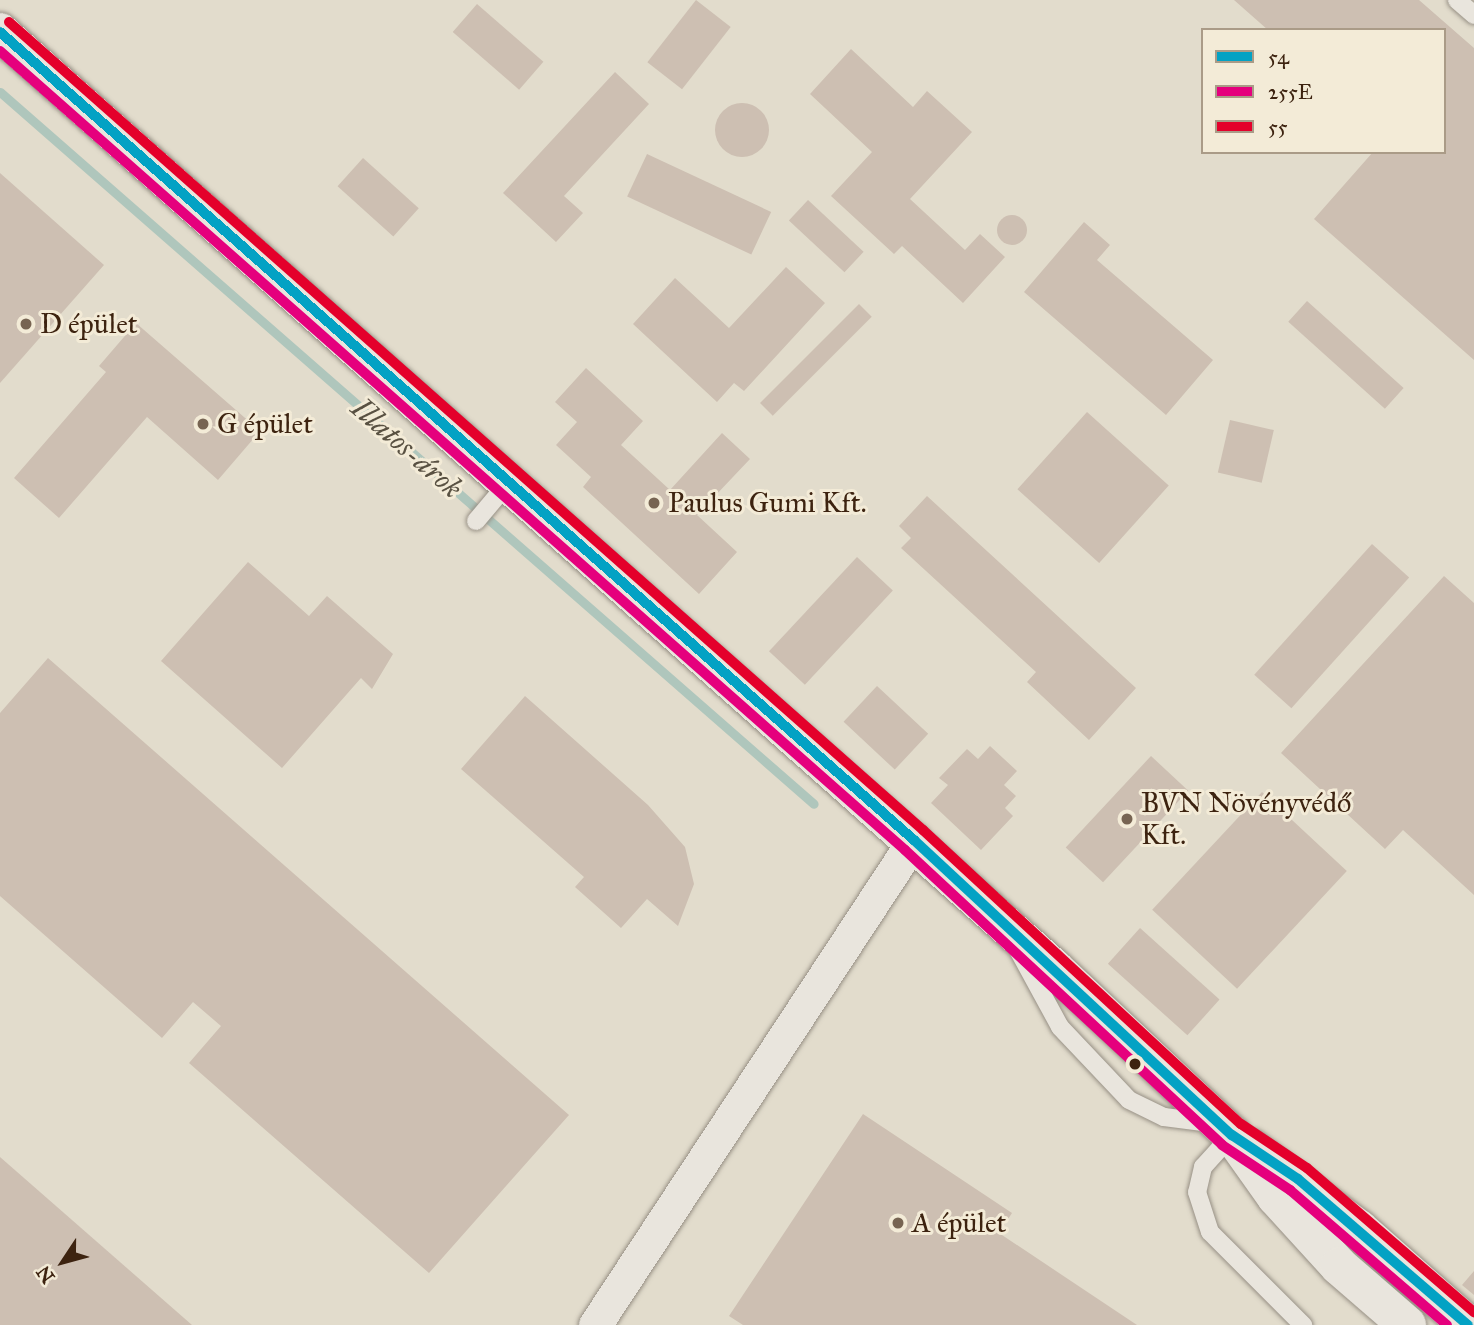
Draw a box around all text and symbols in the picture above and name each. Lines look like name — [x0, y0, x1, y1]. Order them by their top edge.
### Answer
legend — [1201, 28, 1446, 154]
text: 54 — [1268, 44, 1289, 70]
text: 255E — [1268, 79, 1313, 105]
text: 55 — [1268, 114, 1288, 140]
place label: D épület — [40, 307, 138, 341]
marker: D épület — [18, 316, 34, 332]
water label: Illatos-árok — [344, 390, 470, 506]
place label: G épület — [217, 407, 313, 441]
marker: G épület — [195, 416, 211, 432]
place label: Paulus Gumi Kft. — [668, 486, 867, 520]
marker: Paulus Gumi Kft. — [646, 495, 662, 511]
place label: BVN Növényvédő Kft. — [1141, 786, 1351, 852]
marker: BVN Növényvédő Kft. — [1119, 811, 1135, 827]
unlabelled marker — [1128, 1057, 1142, 1071]
place label: A épület — [912, 1206, 1007, 1240]
marker: A épület — [890, 1215, 906, 1231]
north arrow — [28, 1227, 98, 1297]
text: N — [32, 1261, 60, 1288]

